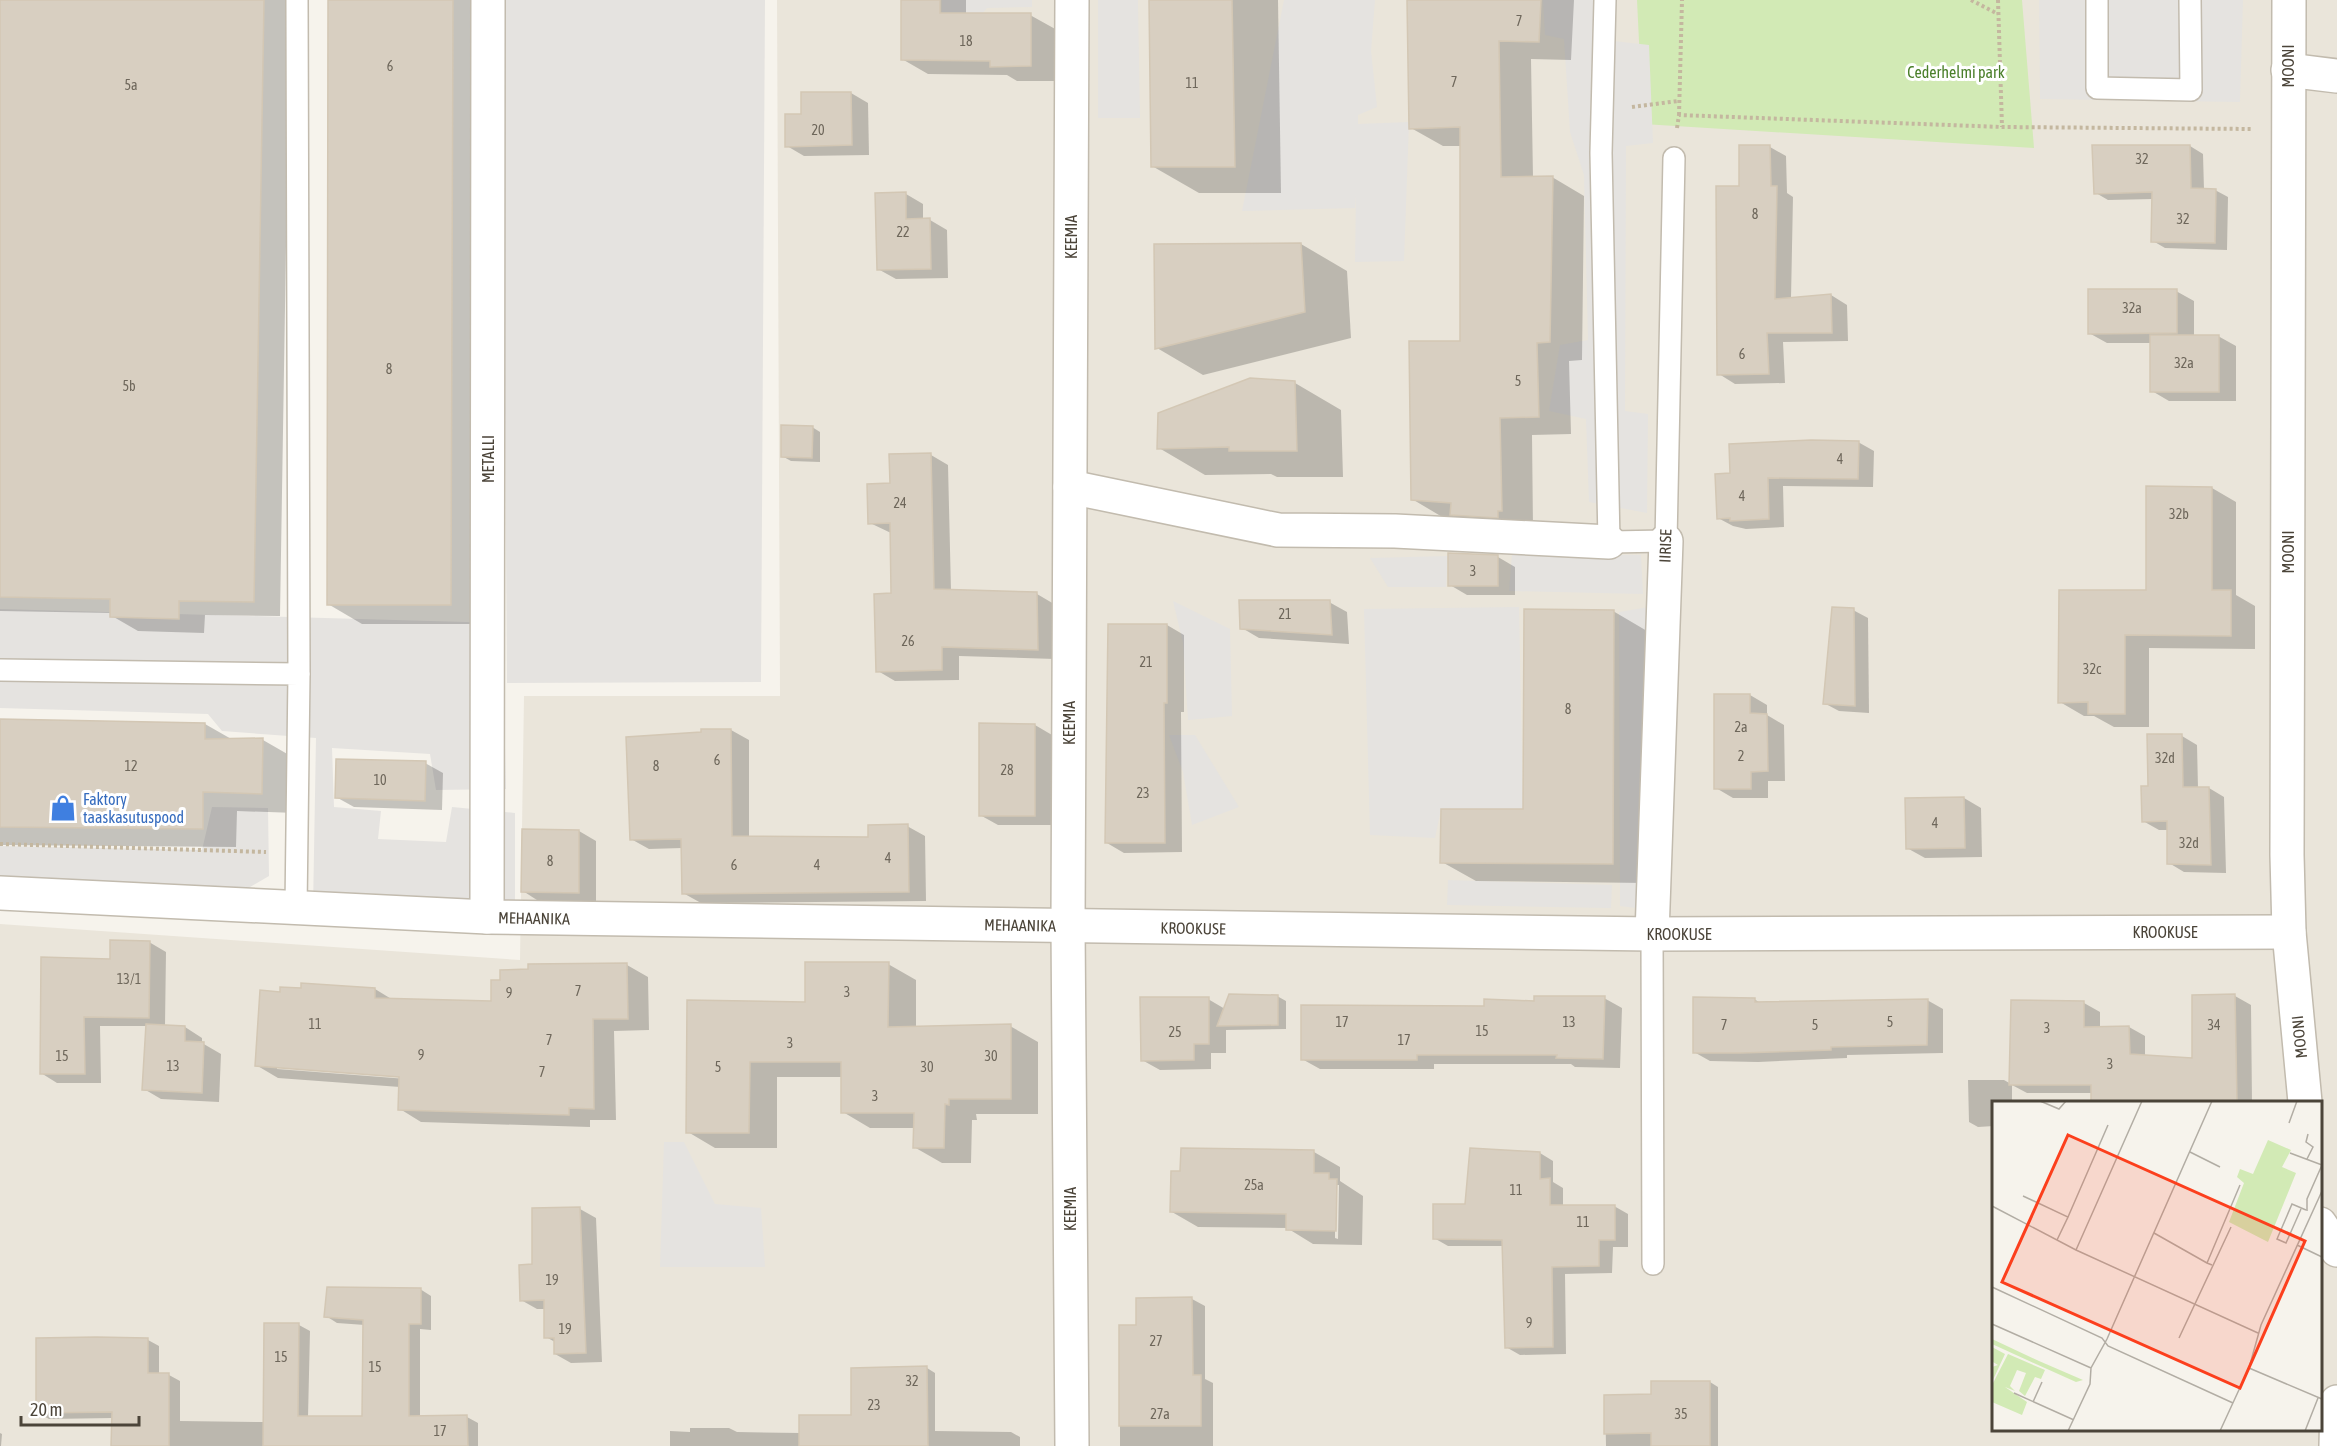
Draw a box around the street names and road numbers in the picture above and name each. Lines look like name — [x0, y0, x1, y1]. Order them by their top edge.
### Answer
street label: MOONI — [2279, 45, 2297, 87]
street label: KEEMIA — [1062, 215, 1080, 259]
street label: METALLI — [479, 435, 497, 483]
street label: IIRISE — [1655, 529, 1675, 563]
street label: MOONI — [2279, 531, 2297, 573]
street label: KEEMIA — [1060, 701, 1078, 745]
street label: MEHAANIKA — [498, 908, 570, 928]
street label: MEHAANIKA — [984, 915, 1056, 935]
street label: KROOKUSE — [1160, 918, 1226, 938]
street label: KROOKUSE — [2132, 923, 2198, 941]
street label: KROOKUSE — [1646, 925, 1712, 943]
street label: MOONI — [2288, 1015, 2310, 1059]
street label: KEEMIA — [1061, 1187, 1079, 1231]

